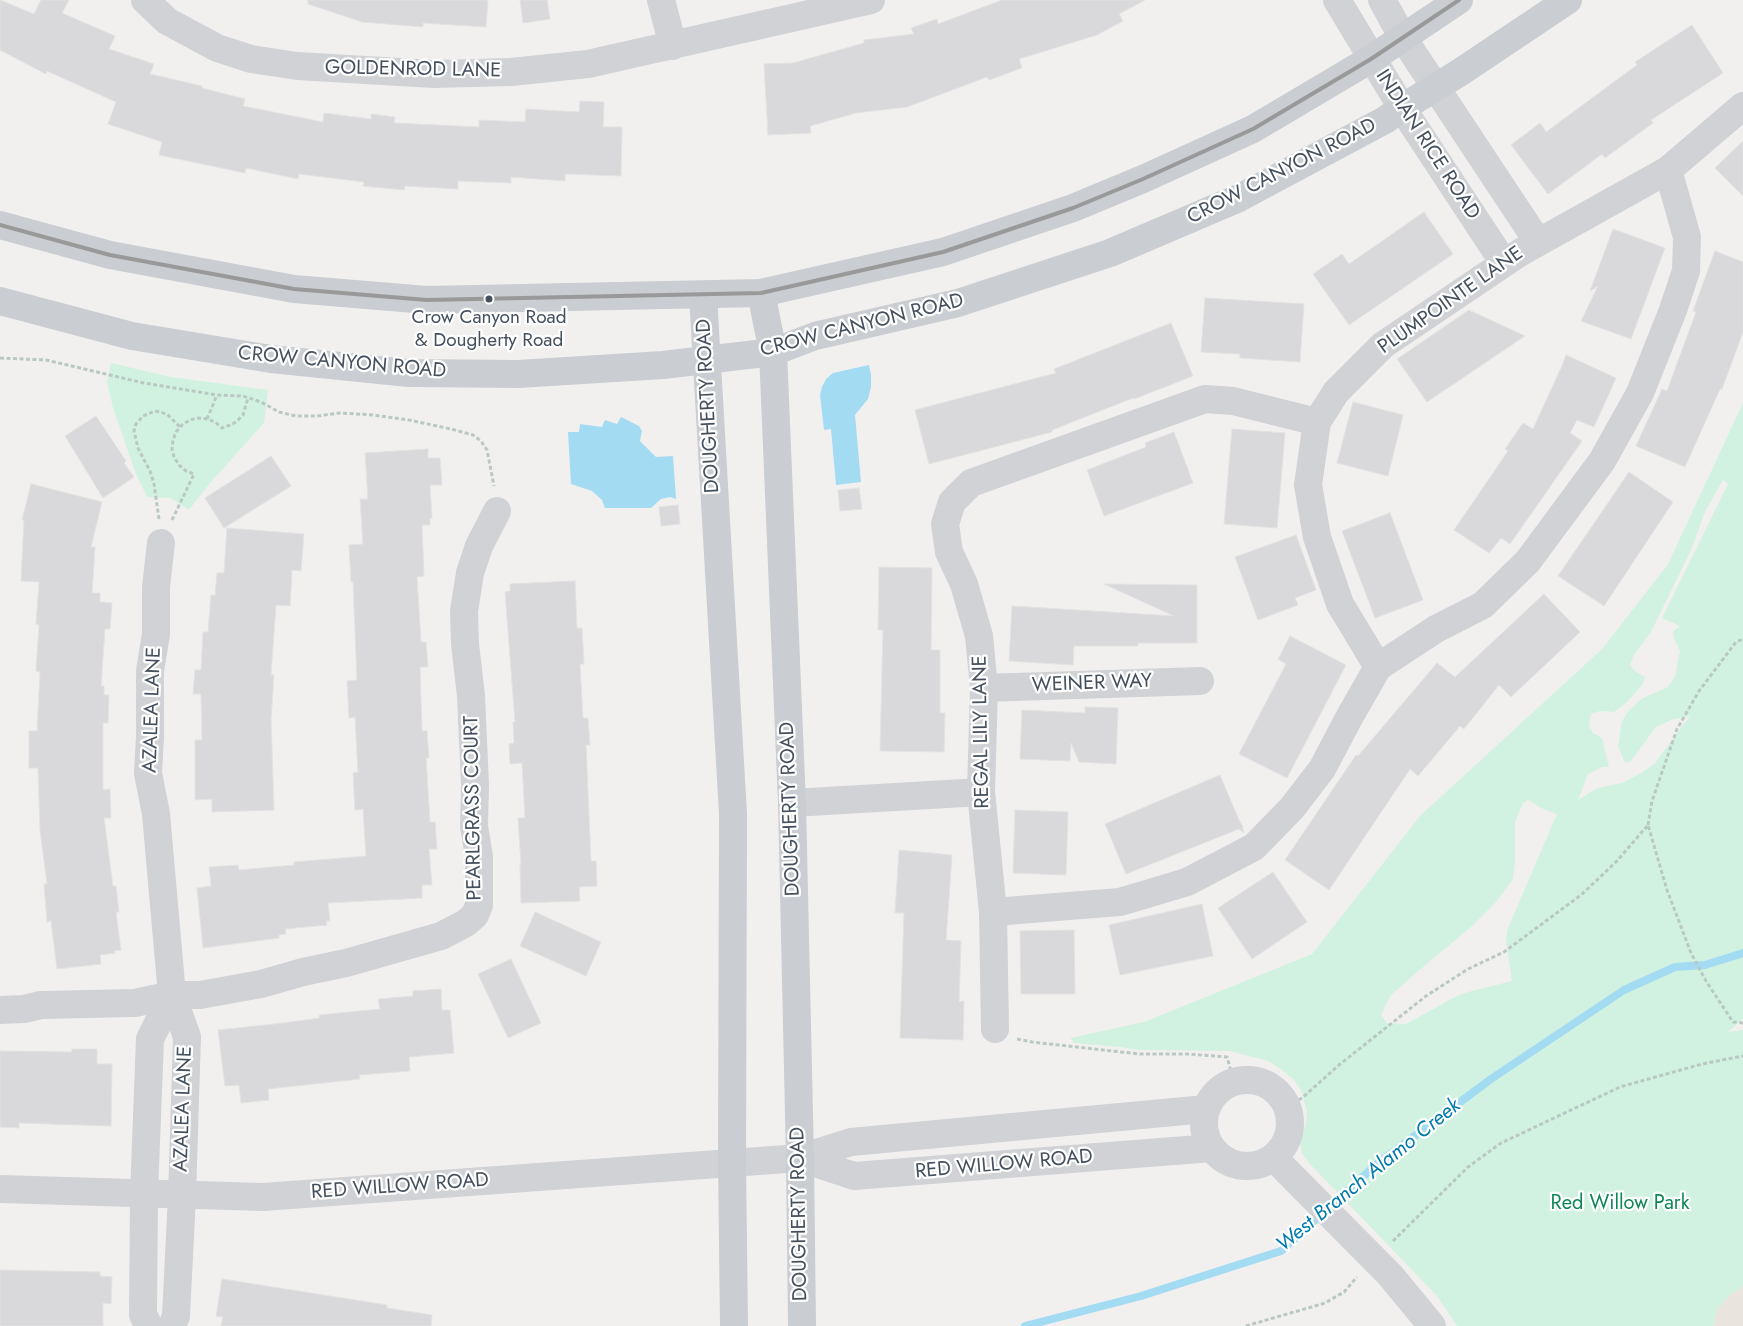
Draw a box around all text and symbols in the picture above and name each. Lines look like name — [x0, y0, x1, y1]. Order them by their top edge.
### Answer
street label: GOLDENROD LANE — [325, 56, 501, 84]
street label: INDIAN RICE ROAD — [1370, 66, 1484, 224]
street label: CROW CANYON ROAD — [1184, 114, 1380, 230]
street label: PLUMPOINTE LANE — [1374, 242, 1528, 360]
street label: CROW CANYON ROAD — [758, 289, 966, 363]
marker: Crow Canyon Road & Dougherty Road — [484, 294, 494, 304]
place label: Crow Canyon Road & Dougherty Road — [411, 307, 567, 351]
street label: DOUGHERTY ROAD — [692, 318, 726, 494]
street label: CROW CANYON ROAD — [237, 342, 447, 384]
street label: AZALEA LANE — [139, 647, 167, 773]
street label: REGAL LILY LANE — [969, 655, 995, 809]
street label: WEINER WAY — [1032, 670, 1152, 698]
street label: PEARLGRASS COURT — [460, 715, 488, 901]
street label: DOUGHERTY ROAD — [776, 722, 806, 896]
street label: AZALEA LANE — [170, 1046, 198, 1172]
water label: West Branch Alamo Creek — [1272, 1094, 1466, 1258]
street label: DOUGHERTY ROAD — [786, 1127, 814, 1301]
street label: RED WILLOW ROAD — [914, 1145, 1094, 1185]
street label: RED WILLOW ROAD — [310, 1169, 490, 1205]
park label: Red Willow Park — [1551, 1192, 1689, 1216]

